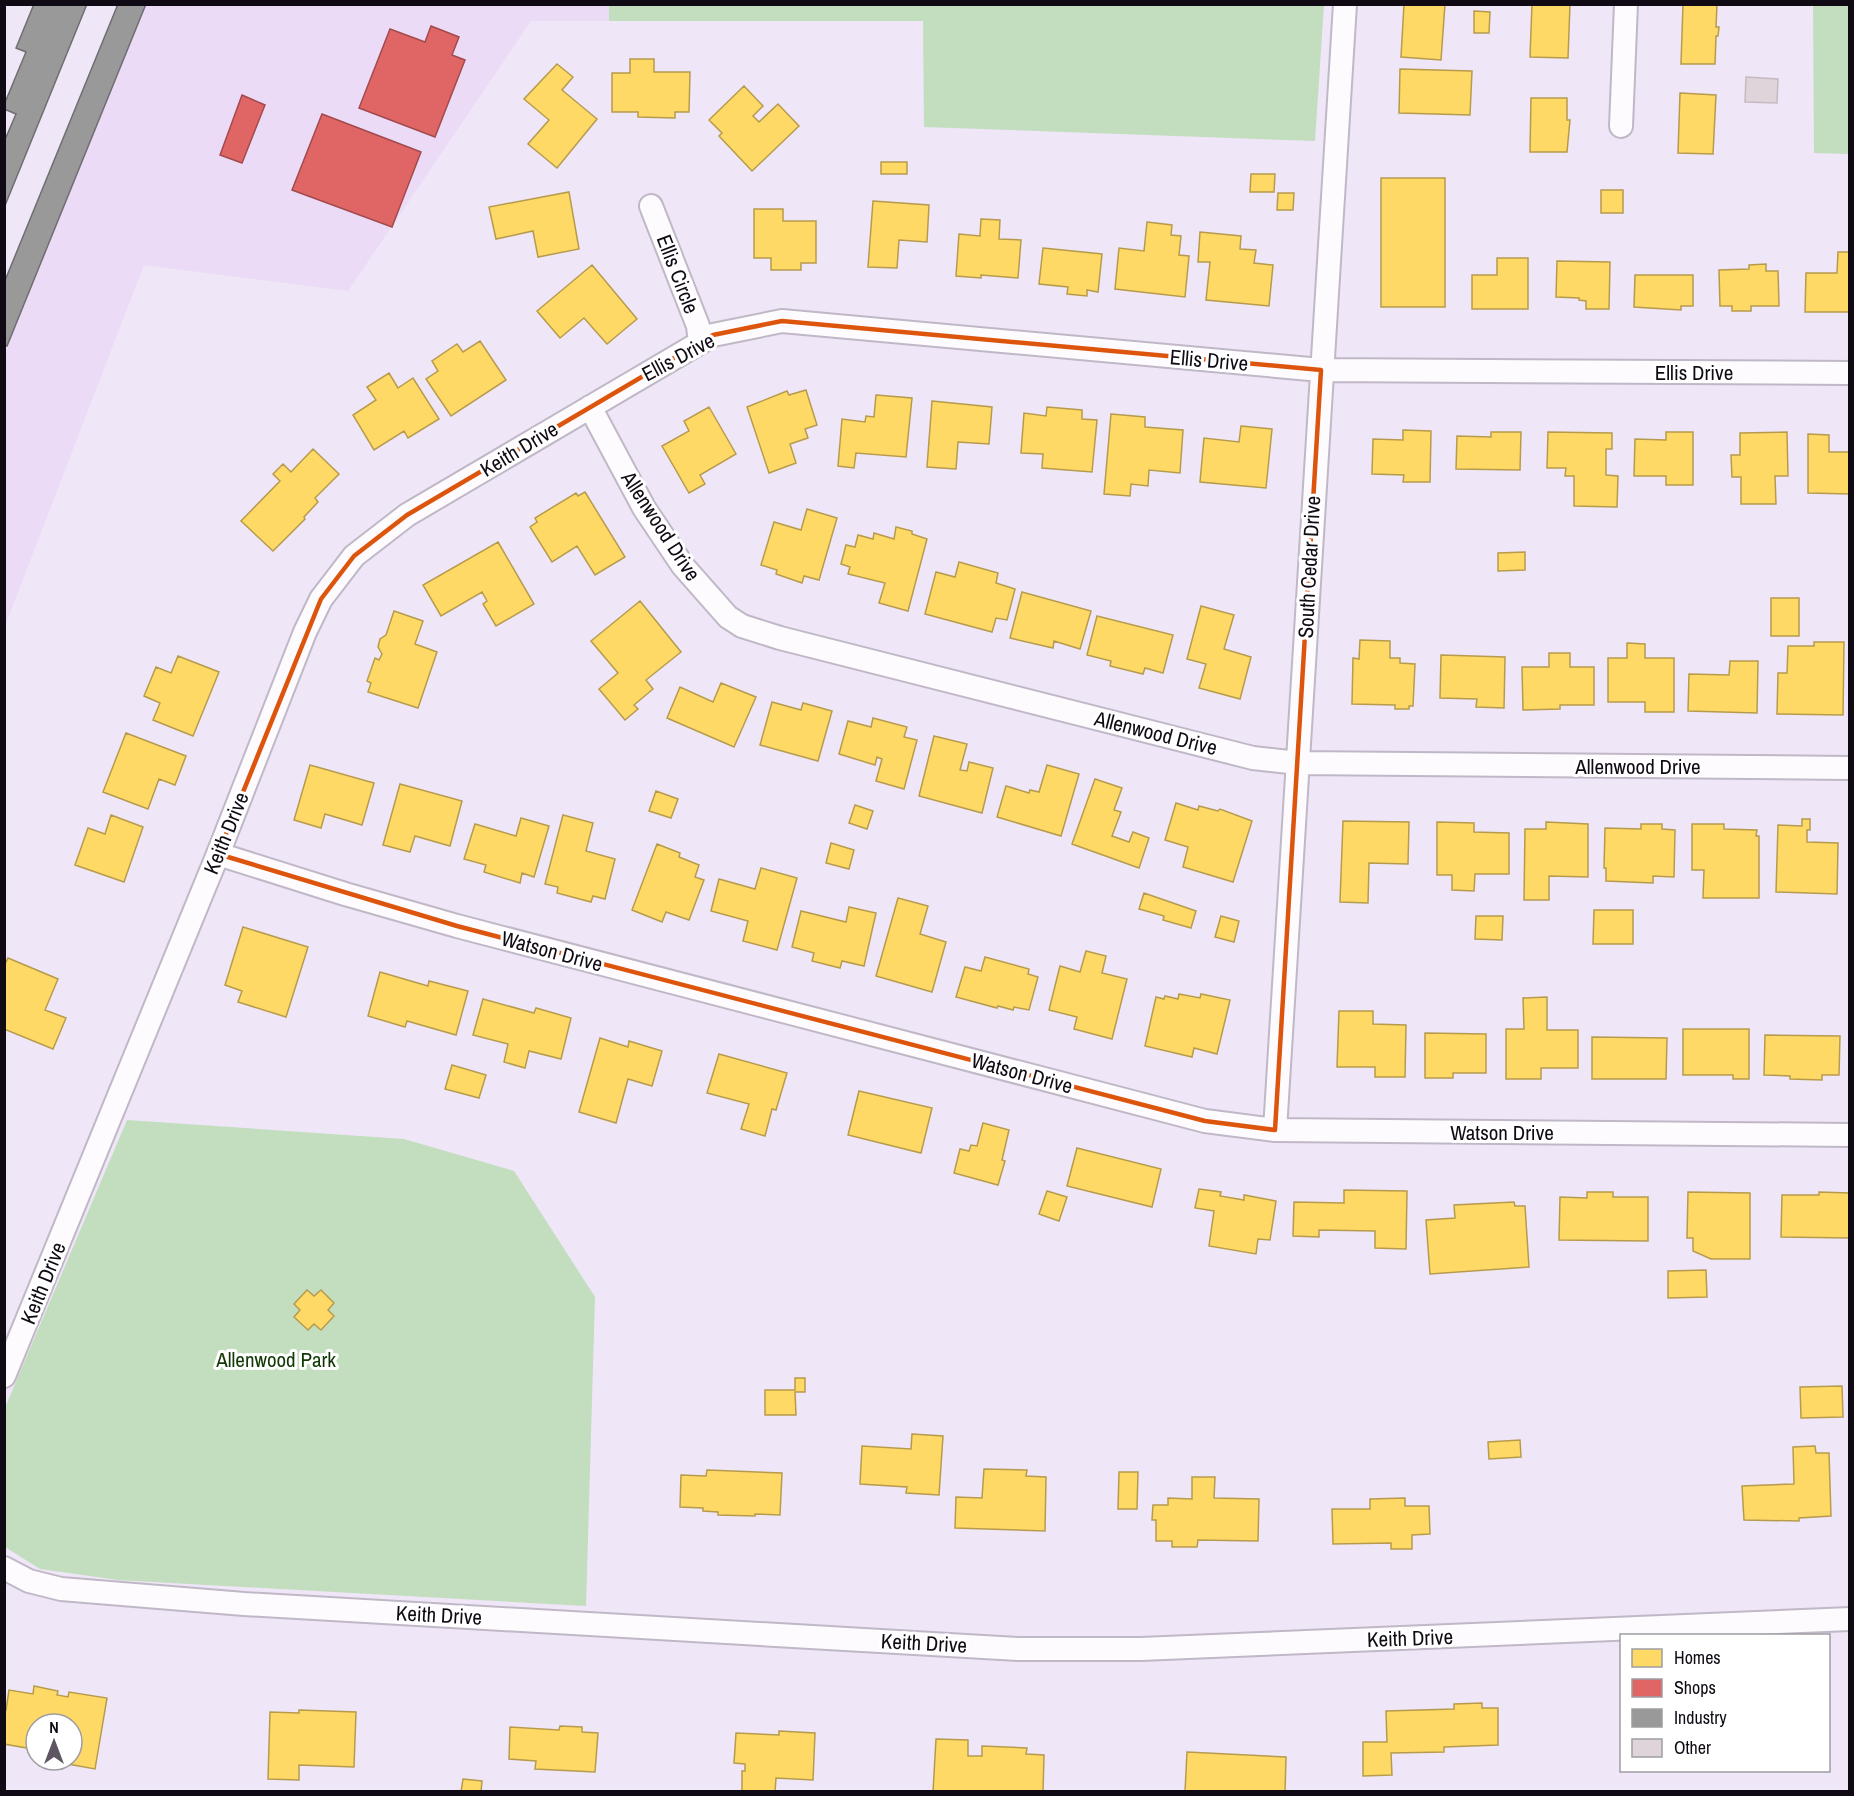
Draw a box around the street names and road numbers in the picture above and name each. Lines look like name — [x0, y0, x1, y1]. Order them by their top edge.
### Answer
street label: Ellis Circle — [650, 230, 706, 318]
street label: Ellis Drive — [637, 326, 719, 388]
street label: Ellis Drive — [1169, 342, 1249, 378]
street label: Ellis Drive — [1655, 358, 1733, 387]
street label: Keith Drive — [475, 414, 563, 484]
street label: Allenwood Drive — [614, 465, 707, 586]
street label: South Cedar Drive — [1291, 495, 1327, 639]
street label: Allenwood Drive — [1091, 704, 1220, 762]
street label: Allenwood Drive — [1574, 752, 1701, 781]
street label: Keith Drive — [196, 788, 256, 878]
street label: Watson Drive — [498, 924, 606, 978]
street label: Watson Drive — [968, 1046, 1076, 1100]
street label: Watson Drive — [1450, 1118, 1554, 1147]
street label: Keith Drive — [13, 1238, 73, 1328]
street label: Keith Drive — [395, 1598, 483, 1632]
street label: Keith Drive — [1366, 1622, 1454, 1654]
street label: Keith Drive — [880, 1626, 968, 1660]

